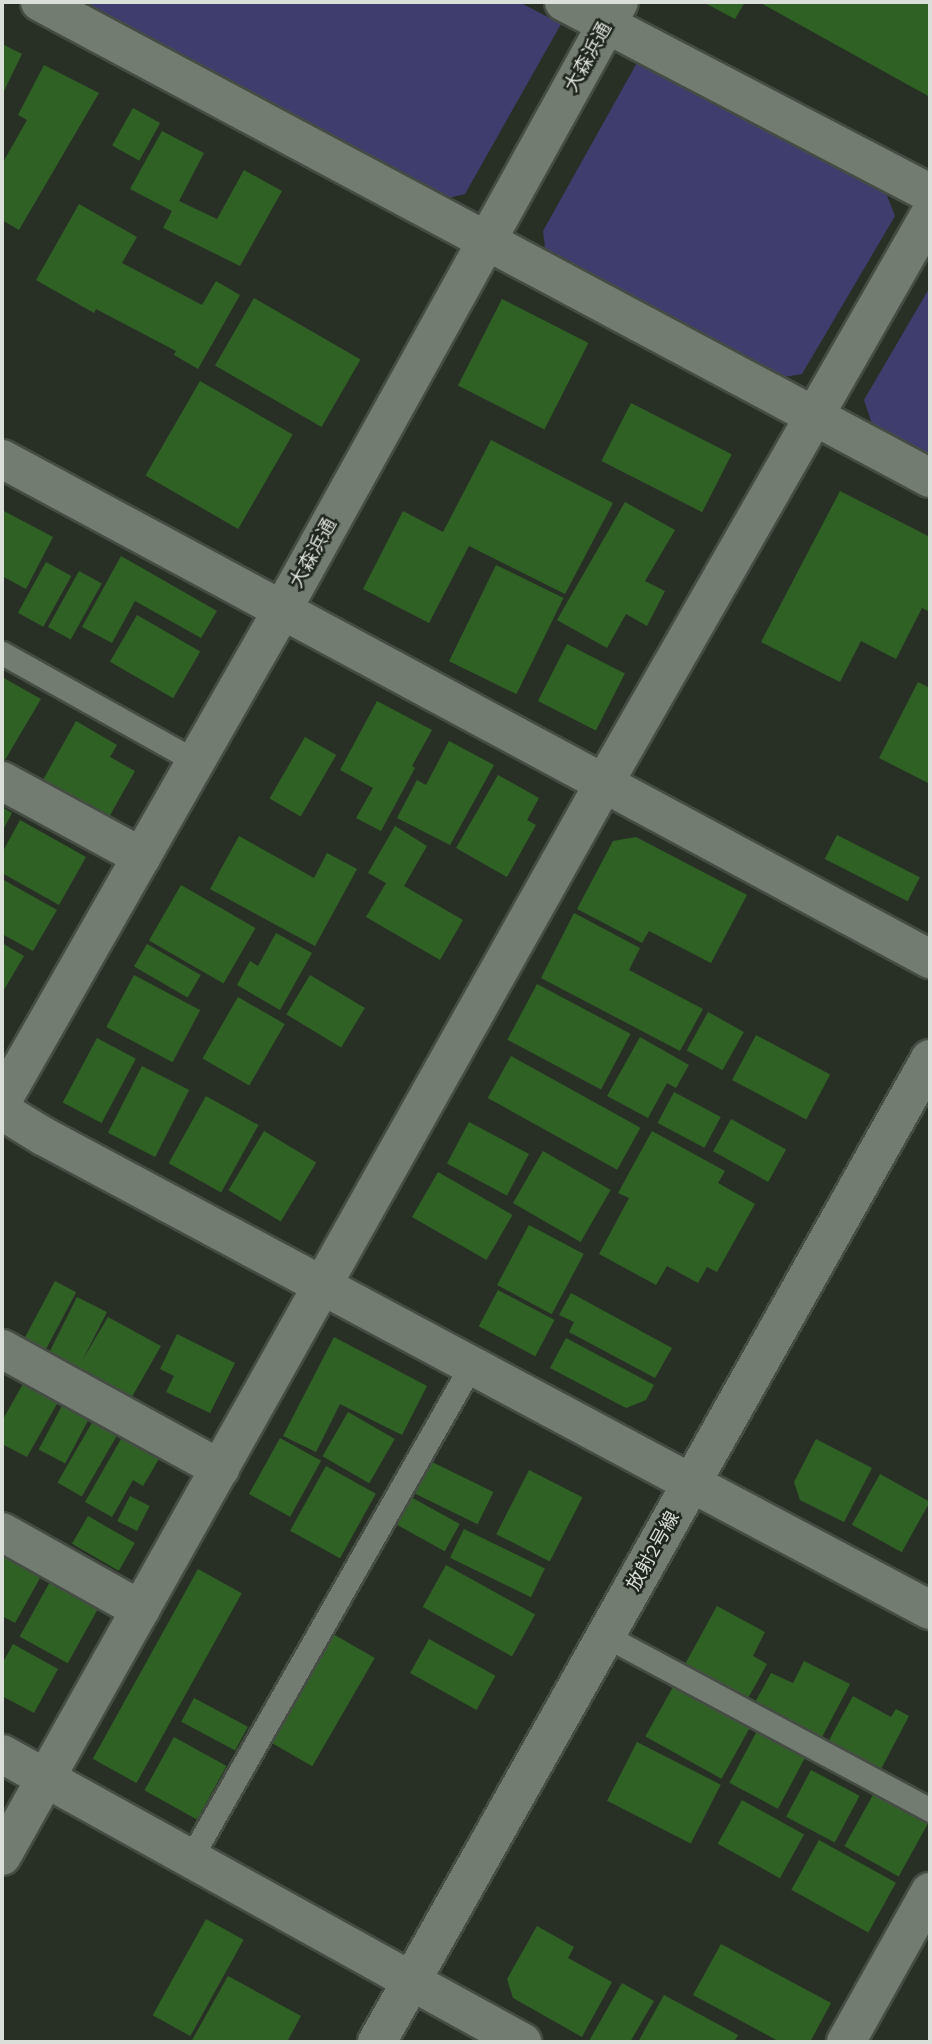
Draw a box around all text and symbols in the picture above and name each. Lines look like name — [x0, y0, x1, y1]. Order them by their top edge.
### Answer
street label: 大森浜通 — [560, 18, 616, 96]
street label: 大森浜通 — [285, 514, 341, 592]
street label: 放射2号線 — [622, 1507, 684, 1595]

